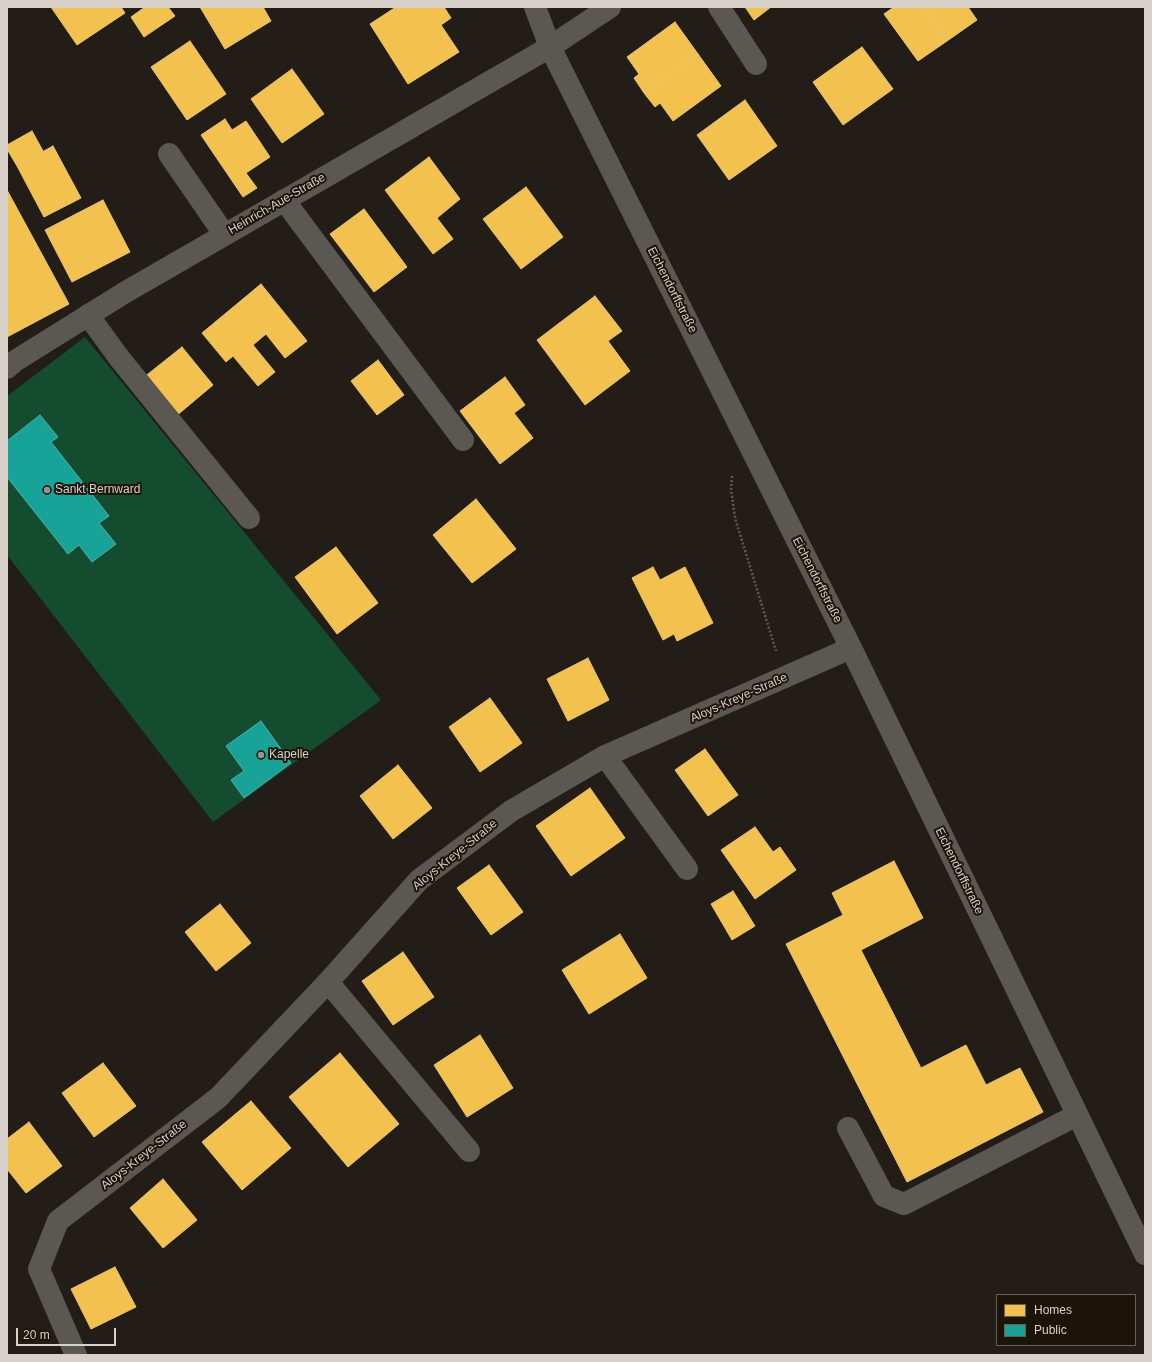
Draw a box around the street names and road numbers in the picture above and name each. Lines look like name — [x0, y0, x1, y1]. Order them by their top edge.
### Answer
street label: Heinrich-Aue-Straße — [226, 170, 328, 238]
street label: Eichendorffstraße — [644, 245, 700, 335]
street label: Eichendorffstraße — [789, 535, 845, 625]
street label: Aloys-Kreye-Straße — [688, 670, 790, 726]
street label: Aloys-Kreye-Straße — [410, 816, 500, 894]
street label: Eichendorffstraße — [932, 825, 986, 917]
street label: Aloys-Kreye-Straße — [98, 1117, 190, 1193]

